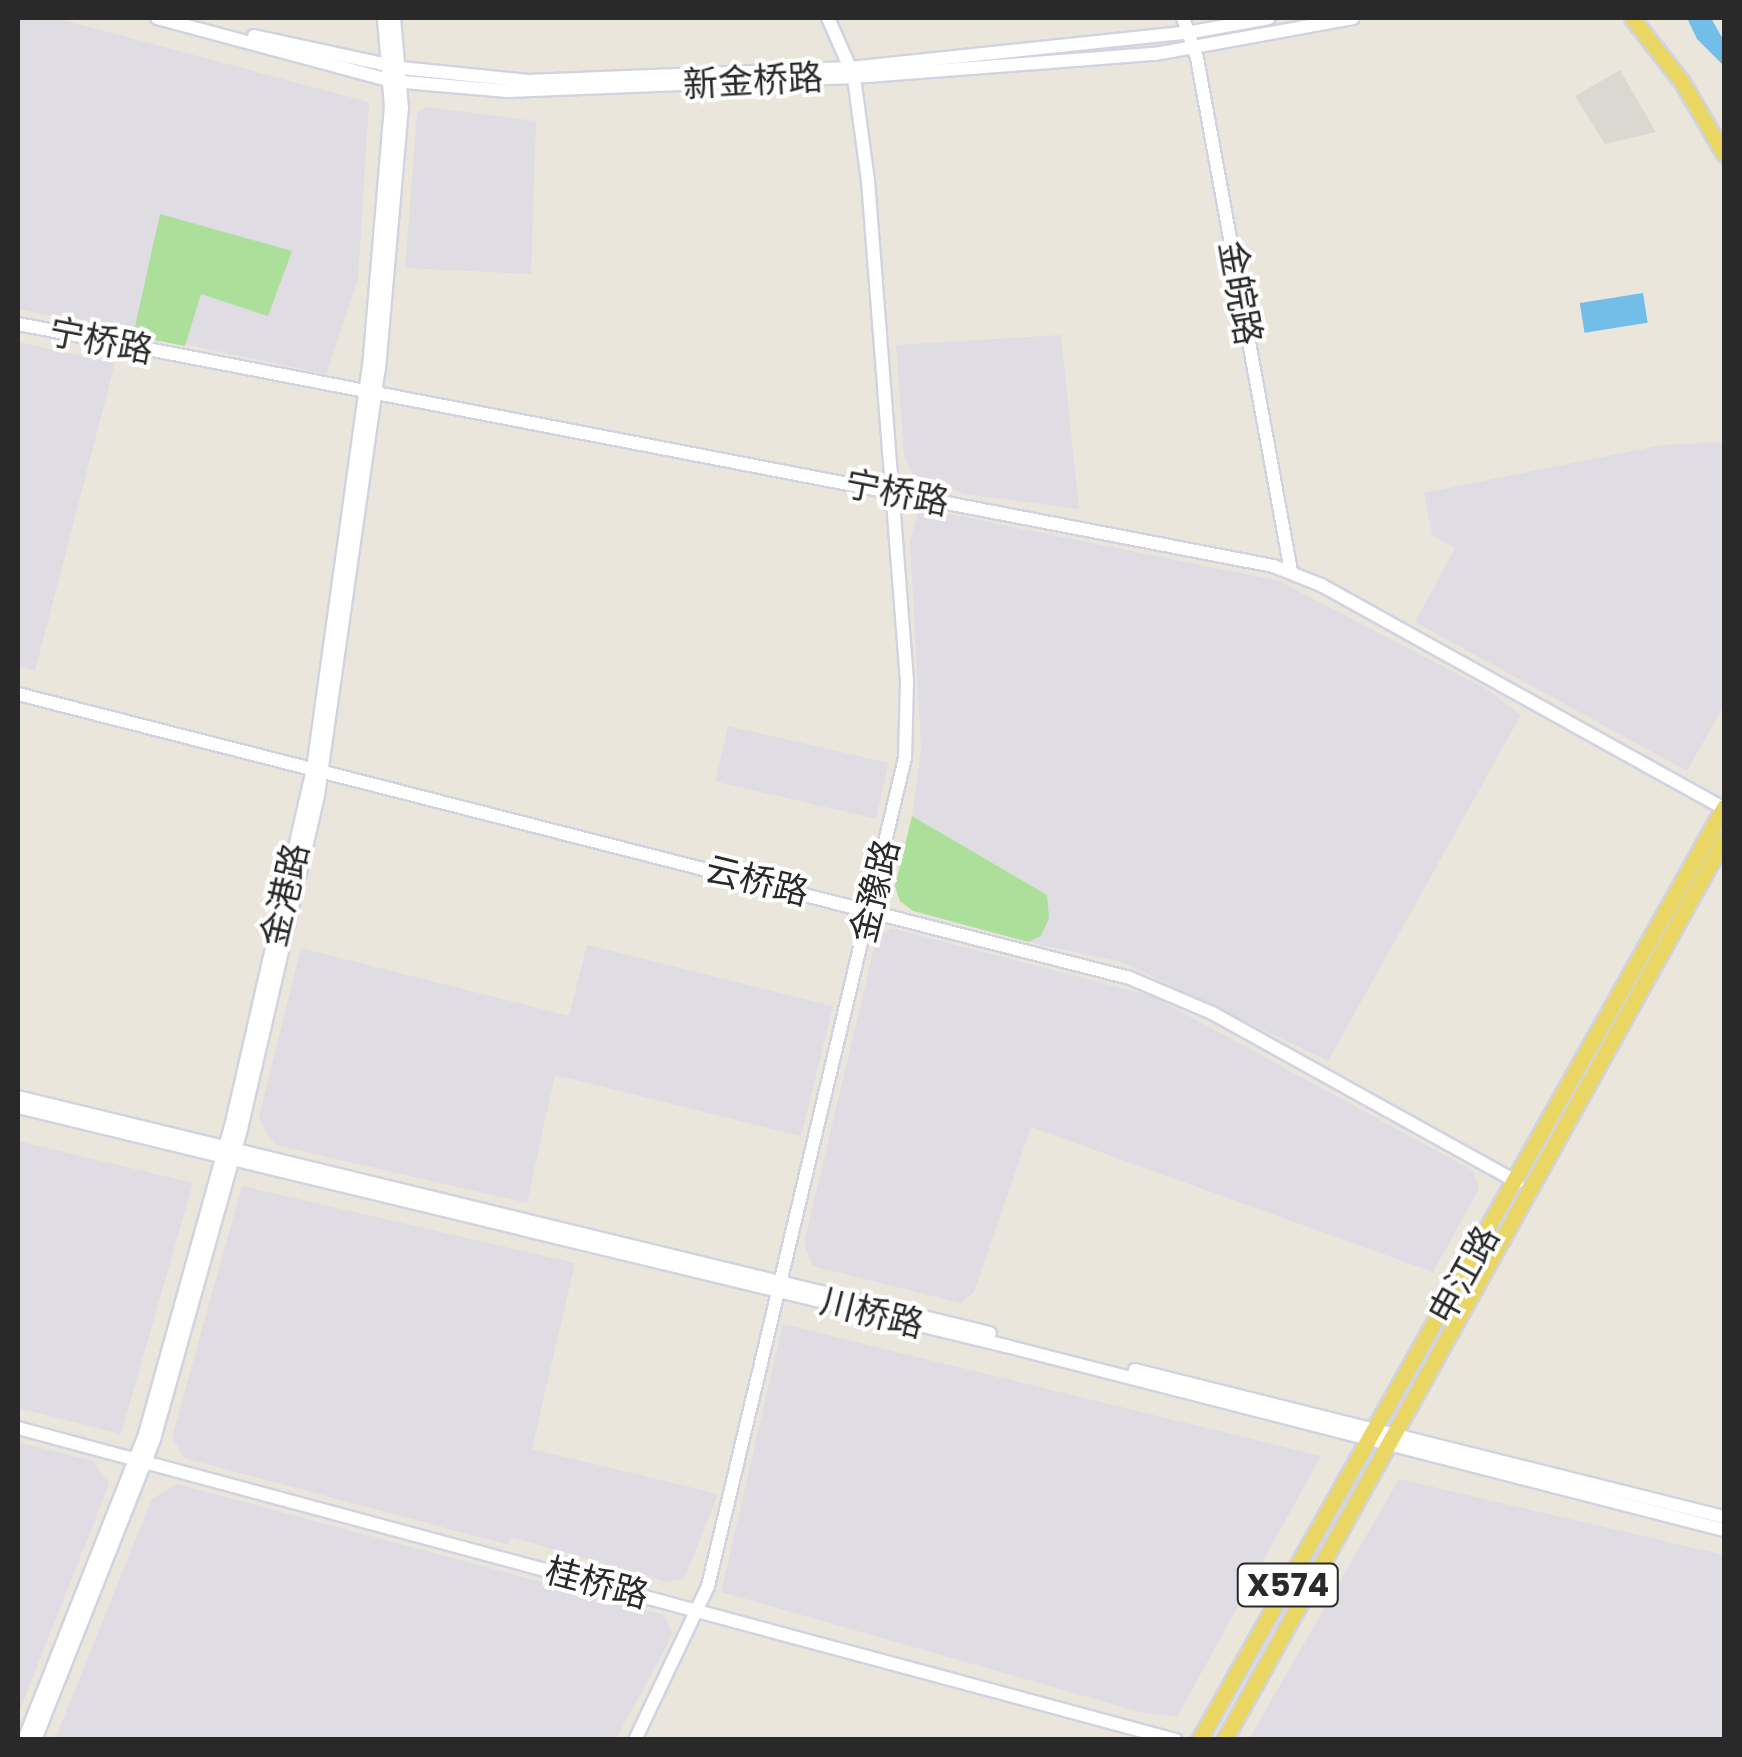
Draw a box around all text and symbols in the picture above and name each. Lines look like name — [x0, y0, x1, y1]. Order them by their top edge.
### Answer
street label: 新金桥路 — [682, 56, 824, 106]
street label: 金皖路 — [1210, 238, 1270, 348]
street label: 宁桥路 — [45, 310, 157, 372]
street label: 宁桥路 — [841, 462, 953, 524]
street label: 金豫路 — [842, 835, 908, 947]
street label: 金港路 — [253, 839, 317, 951]
street label: 云桥路 — [701, 848, 813, 914]
street label: 申江路 — [1420, 1219, 1508, 1331]
street label: 川桥路 — [816, 1280, 928, 1346]
street label: 桂桥路 — [541, 1549, 653, 1617]
road number: X574 — [1236, 1558, 1340, 1612]

